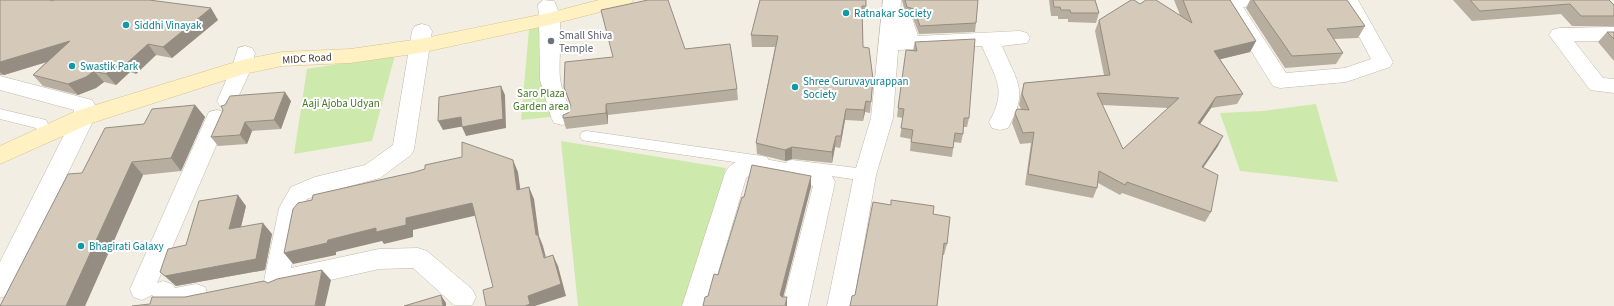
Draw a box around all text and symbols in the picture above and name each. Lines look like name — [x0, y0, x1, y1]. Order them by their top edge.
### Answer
place label: Ratnakar Society — [854, 6, 932, 21]
marker: Ratnakar Society — [841, 8, 851, 18]
place label: Siddhi Vinayak — [134, 18, 202, 33]
marker: Siddhi Vinayak — [121, 20, 131, 30]
place label: Small Shiva Temple — [559, 28, 612, 56]
marker: Small Shiva Temple — [546, 36, 556, 46]
street label: MIDC Road — [282, 49, 332, 68]
place label: Swastik Park — [80, 59, 139, 74]
marker: Swastik Park — [67, 61, 77, 71]
place label: Shree Guruvayurappan Society — [803, 74, 909, 102]
marker: Shree Guruvayurappan Society — [790, 82, 800, 92]
park label: Saro Plaza Garden area — [513, 86, 569, 114]
park label: Aaji Ajoba Udyan — [302, 96, 380, 111]
place label: Bhagirati Galaxy — [89, 239, 164, 254]
marker: Bhagirati Galaxy — [76, 241, 86, 251]

